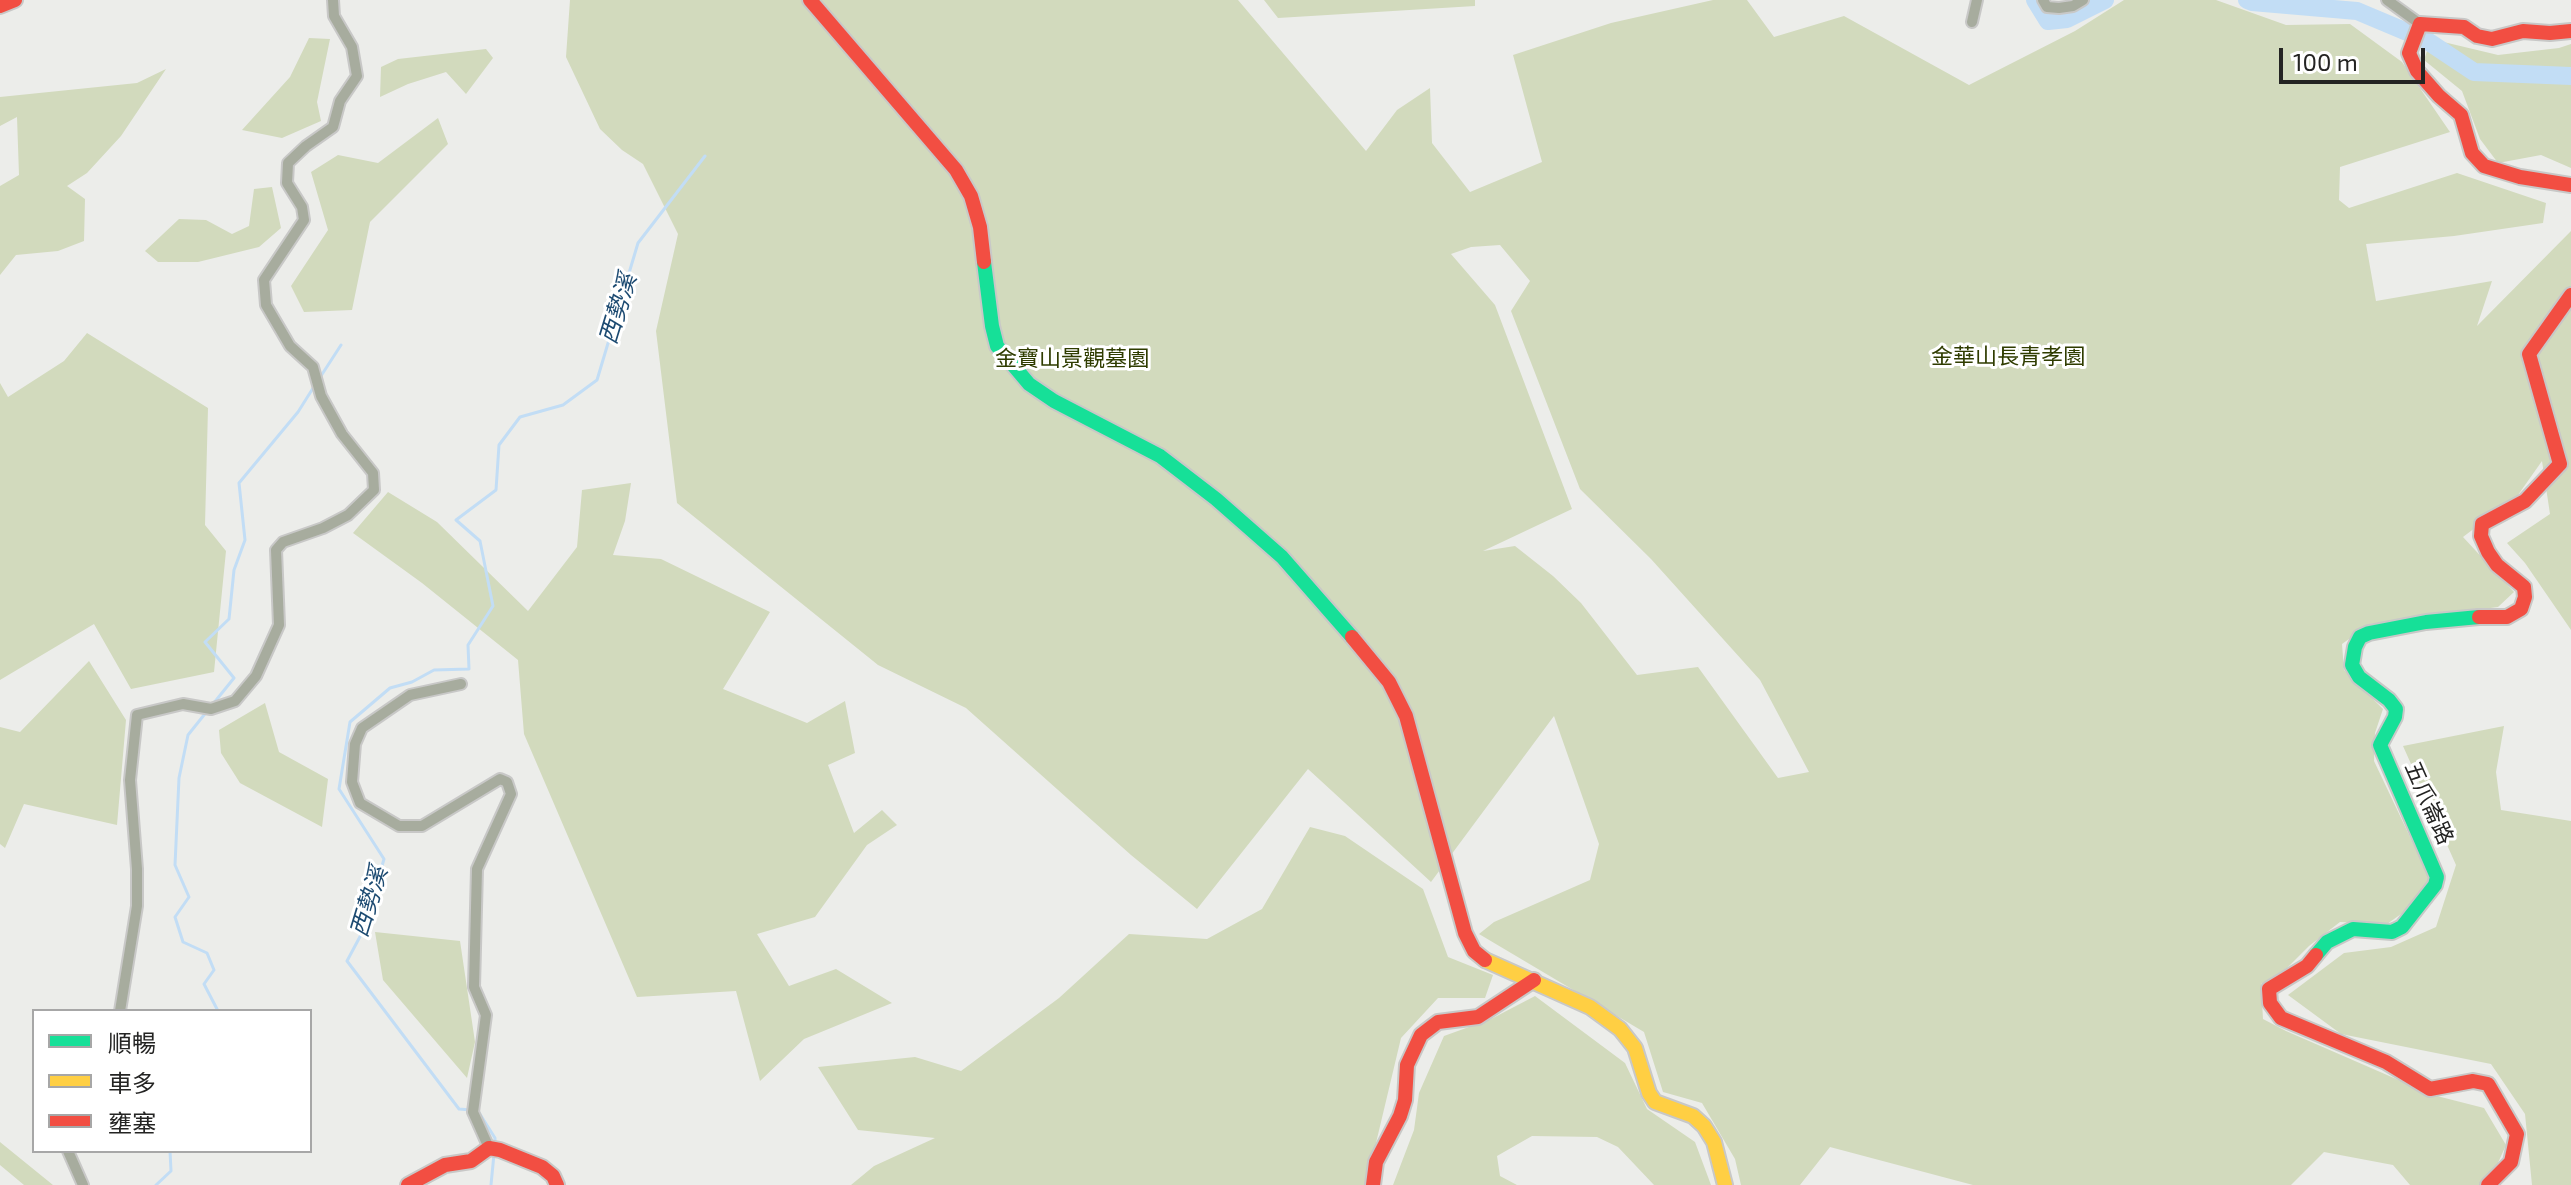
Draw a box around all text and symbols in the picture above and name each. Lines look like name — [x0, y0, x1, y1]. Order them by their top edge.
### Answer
scale bar — [2283, 32, 2429, 82]
text: 100 m — [2293, 47, 2358, 76]
water label: 西勢溪 — [594, 270, 642, 348]
park label: 金華山長青孝園 — [1931, 344, 2085, 370]
park label: 金寶山景觀墓園 — [995, 346, 1149, 372]
street label: 五爪崙路 — [2399, 757, 2459, 849]
water label: 西勢溪 — [345, 863, 393, 941]
legend — [32, 1009, 312, 1153]
text: 順暢 — [108, 1028, 156, 1057]
text: 車多 — [108, 1068, 156, 1097]
text: 壅塞 — [108, 1108, 156, 1137]

